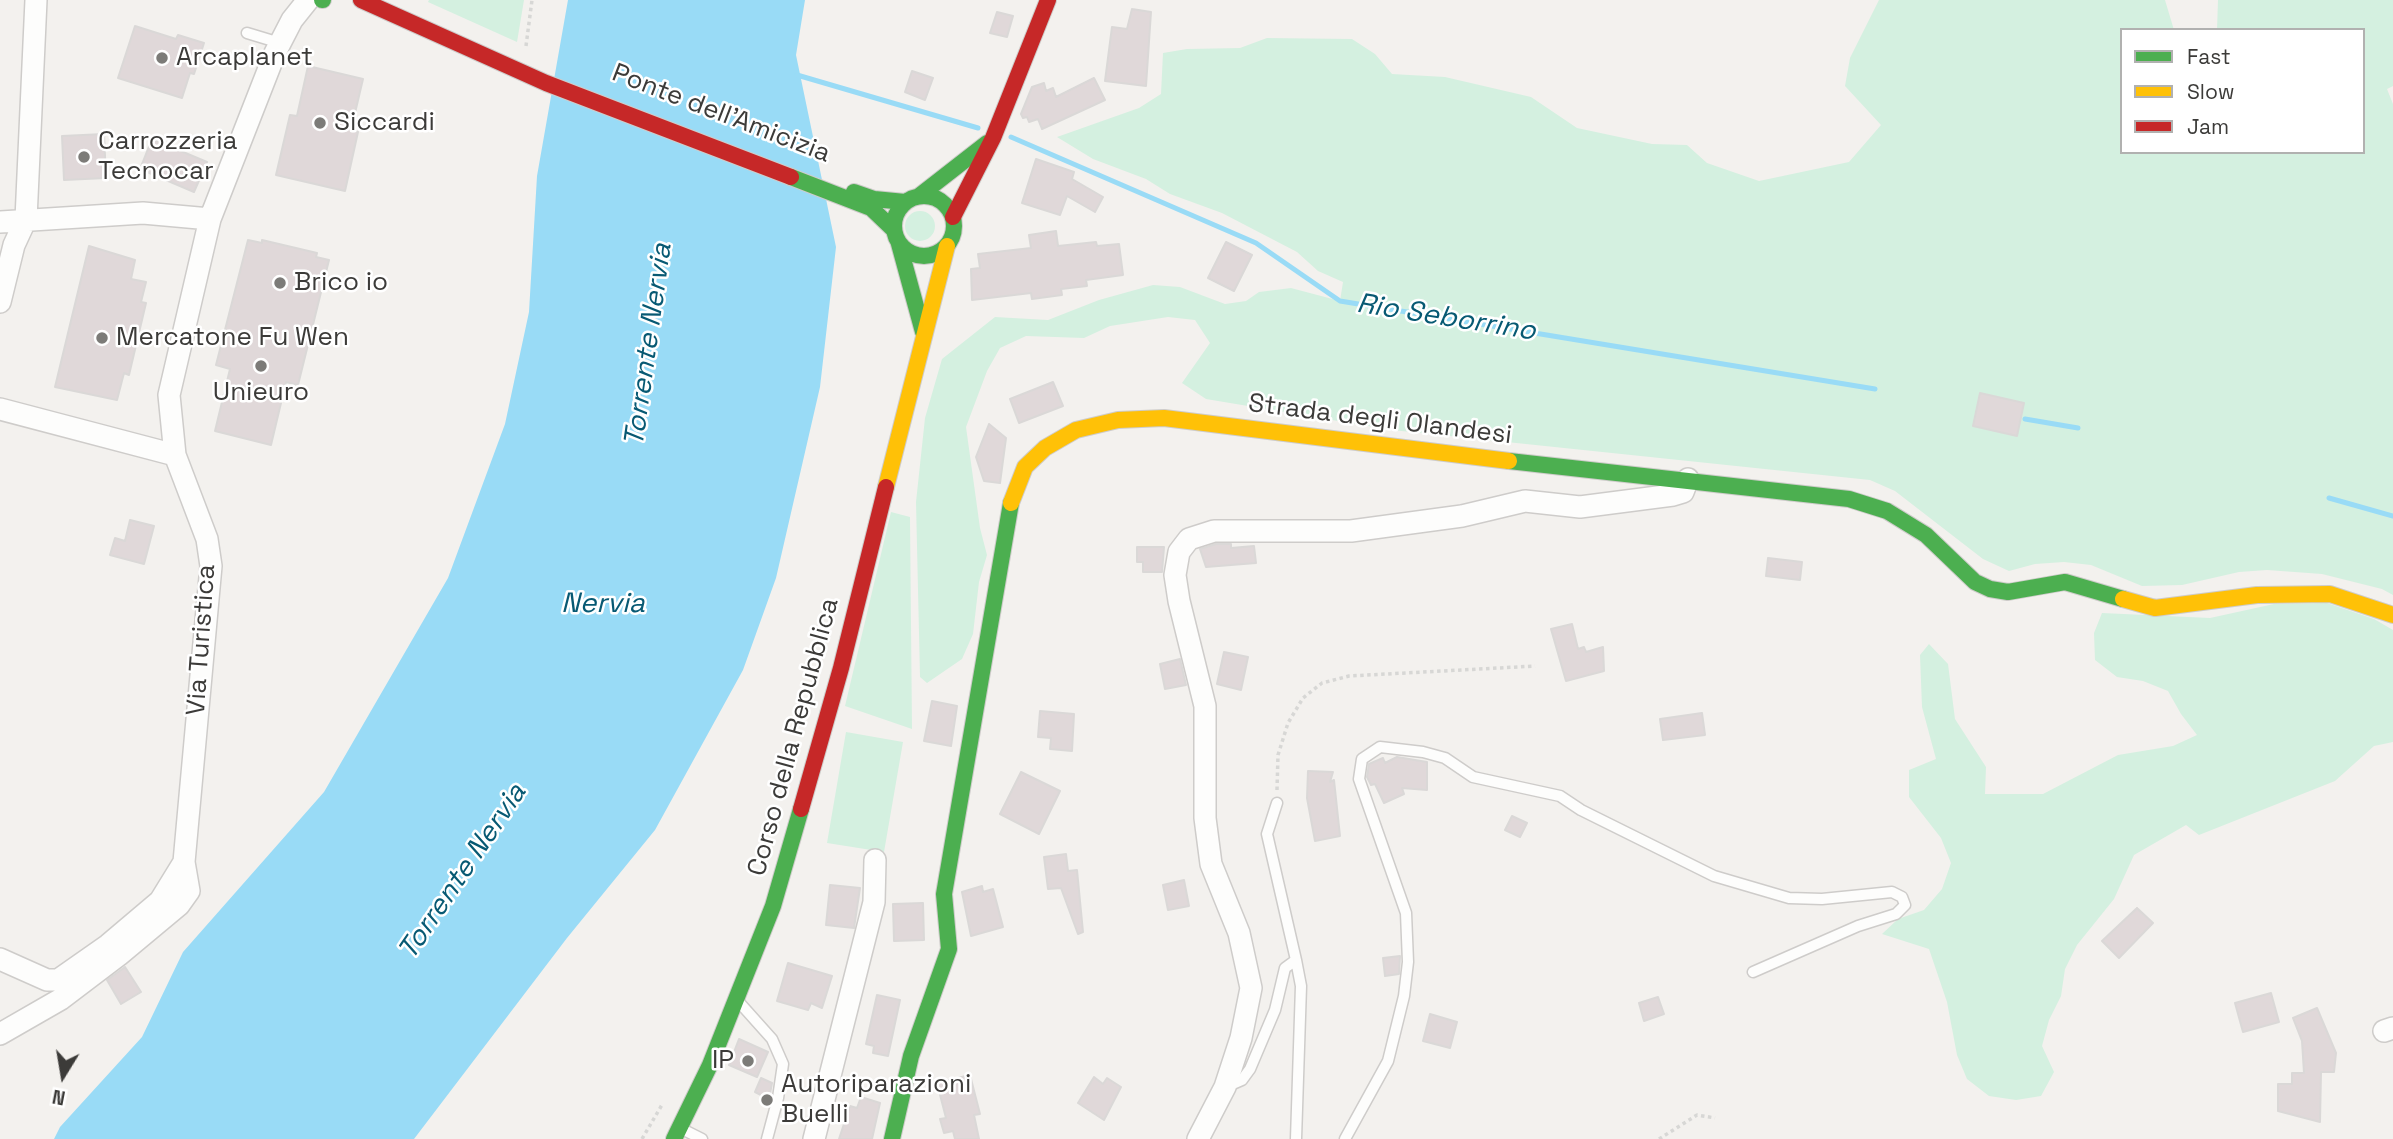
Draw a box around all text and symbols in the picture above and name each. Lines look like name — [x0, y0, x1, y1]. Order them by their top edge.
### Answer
legend — [2120, 28, 2365, 154]
place label: Arcaplanet — [176, 42, 313, 74]
text: Fast — [2187, 43, 2231, 70]
marker: Arcaplanet — [154, 50, 170, 66]
street label: Ponte dell'Amicizia — [607, 58, 835, 170]
text: Slow — [2187, 78, 2235, 105]
place label: Siccardi — [334, 107, 435, 139]
text: Jam — [2187, 113, 2229, 140]
marker: Siccardi — [312, 115, 328, 131]
place label: Carrozzeria Tecnocar — [98, 126, 237, 188]
marker: Carrozzeria Tecnocar — [76, 149, 92, 165]
water label: Torrente Nervia — [618, 241, 680, 449]
place label: Brico io — [294, 267, 388, 299]
marker: Brico io — [272, 275, 288, 291]
water label: Rio Seborrino — [1354, 287, 1538, 349]
place label: Mercatone Fu Wen — [116, 322, 349, 354]
marker: Mercatone Fu Wen — [94, 330, 110, 346]
marker: Unieuro — [253, 358, 269, 374]
place label: Unieuro — [213, 377, 309, 409]
street label: Strada degli Olandesi — [1246, 388, 1514, 452]
street label: Via Turistica — [181, 563, 223, 717]
water label: Nervia — [561, 587, 645, 621]
street label: Corso della Repubblica — [742, 595, 846, 879]
water label: Torrente Nervia — [392, 778, 534, 966]
north arrow — [28, 1041, 98, 1111]
place label: IP — [712, 1045, 734, 1077]
marker: IP — [740, 1053, 756, 1069]
place label: Autoriparazioni Buelli — [781, 1069, 971, 1130]
text: N — [50, 1084, 68, 1111]
marker: Autoriparazioni Buelli — [759, 1092, 775, 1108]

